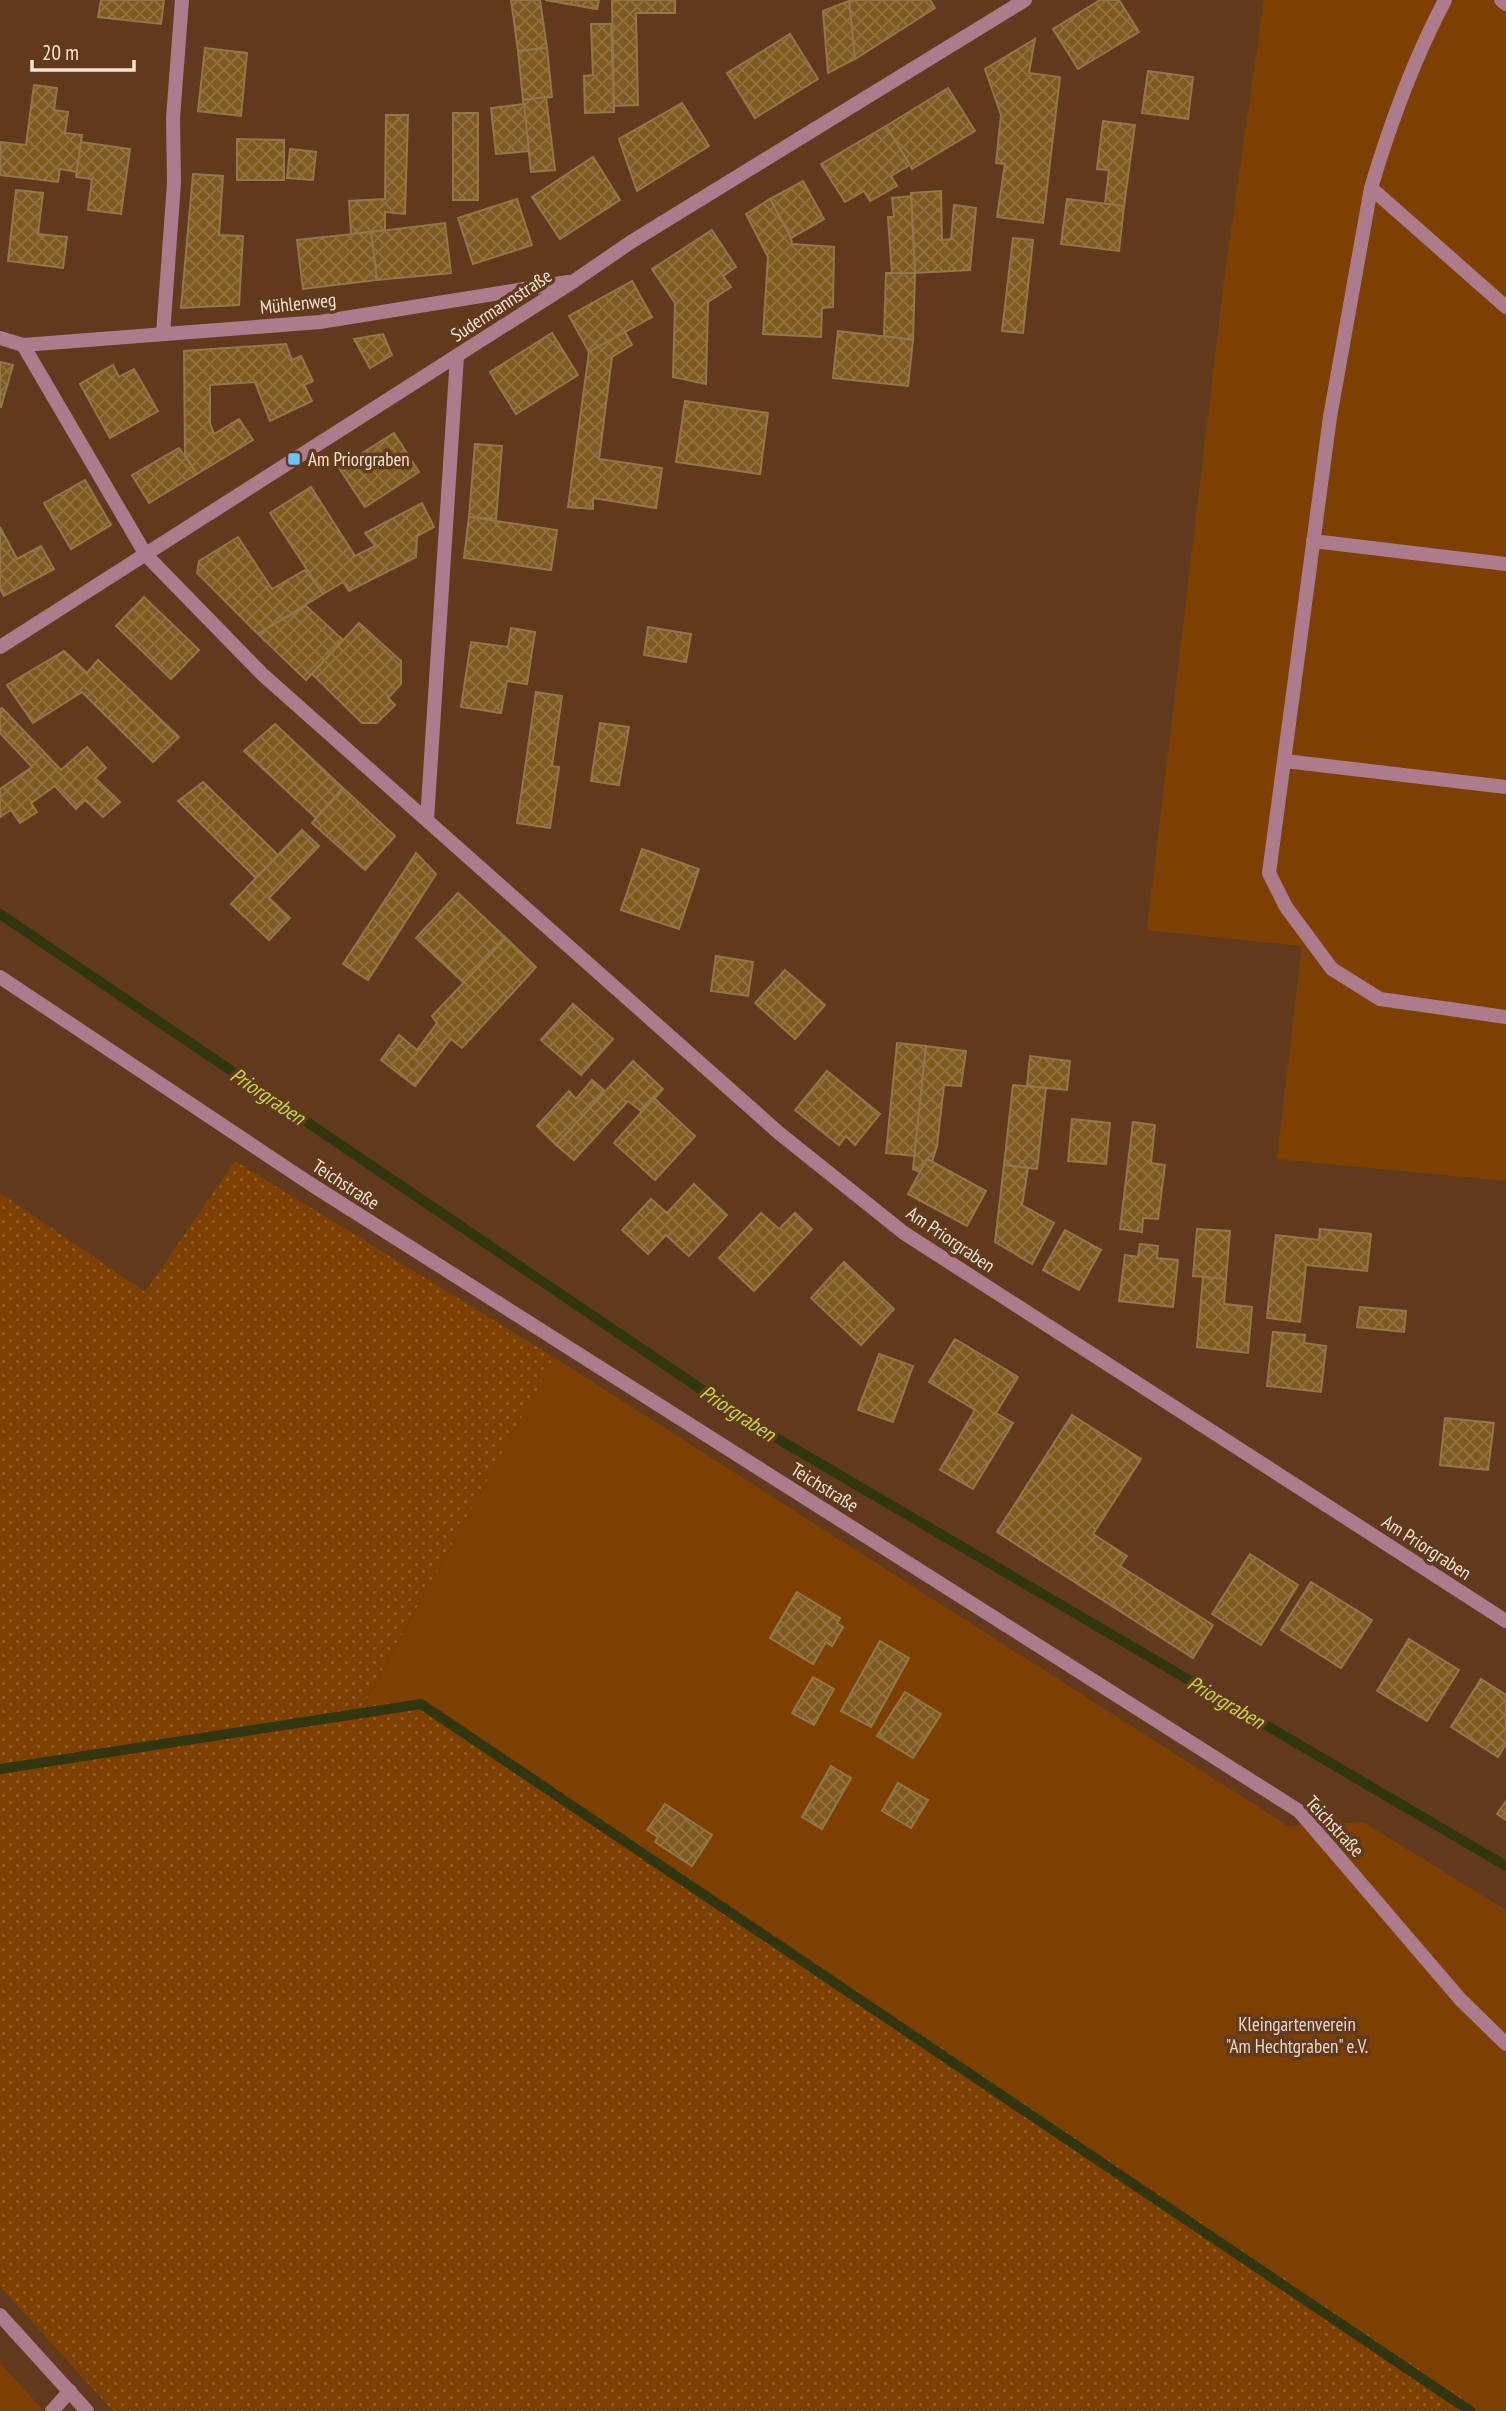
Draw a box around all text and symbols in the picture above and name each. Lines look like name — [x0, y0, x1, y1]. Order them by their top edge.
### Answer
scale bar — [32, 28, 133, 72]
text: 20 m — [42, 39, 79, 66]
street label: Sudermannstraße — [446, 263, 556, 347]
street label: Mühlenweg — [259, 287, 337, 319]
place label: Am Priorgraben — [308, 447, 410, 471]
marker: Am Priorgraben — [286, 451, 302, 467]
water label: Priorgraben — [226, 1061, 312, 1132]
street label: Teichstraße — [308, 1153, 384, 1215]
street label: Am Priorgraben — [902, 1201, 1000, 1277]
water label: Priorgraben — [695, 1379, 782, 1448]
street label: Teichstraße — [787, 1457, 863, 1517]
street label: Am Priorgraben — [1378, 1509, 1476, 1585]
water label: Priorgraben — [1183, 1669, 1271, 1736]
street label: Teichstraße — [1301, 1790, 1370, 1862]
park label: Kleingartenverein "Am Hechtgraben" e.V. — [1226, 2012, 1368, 2058]

